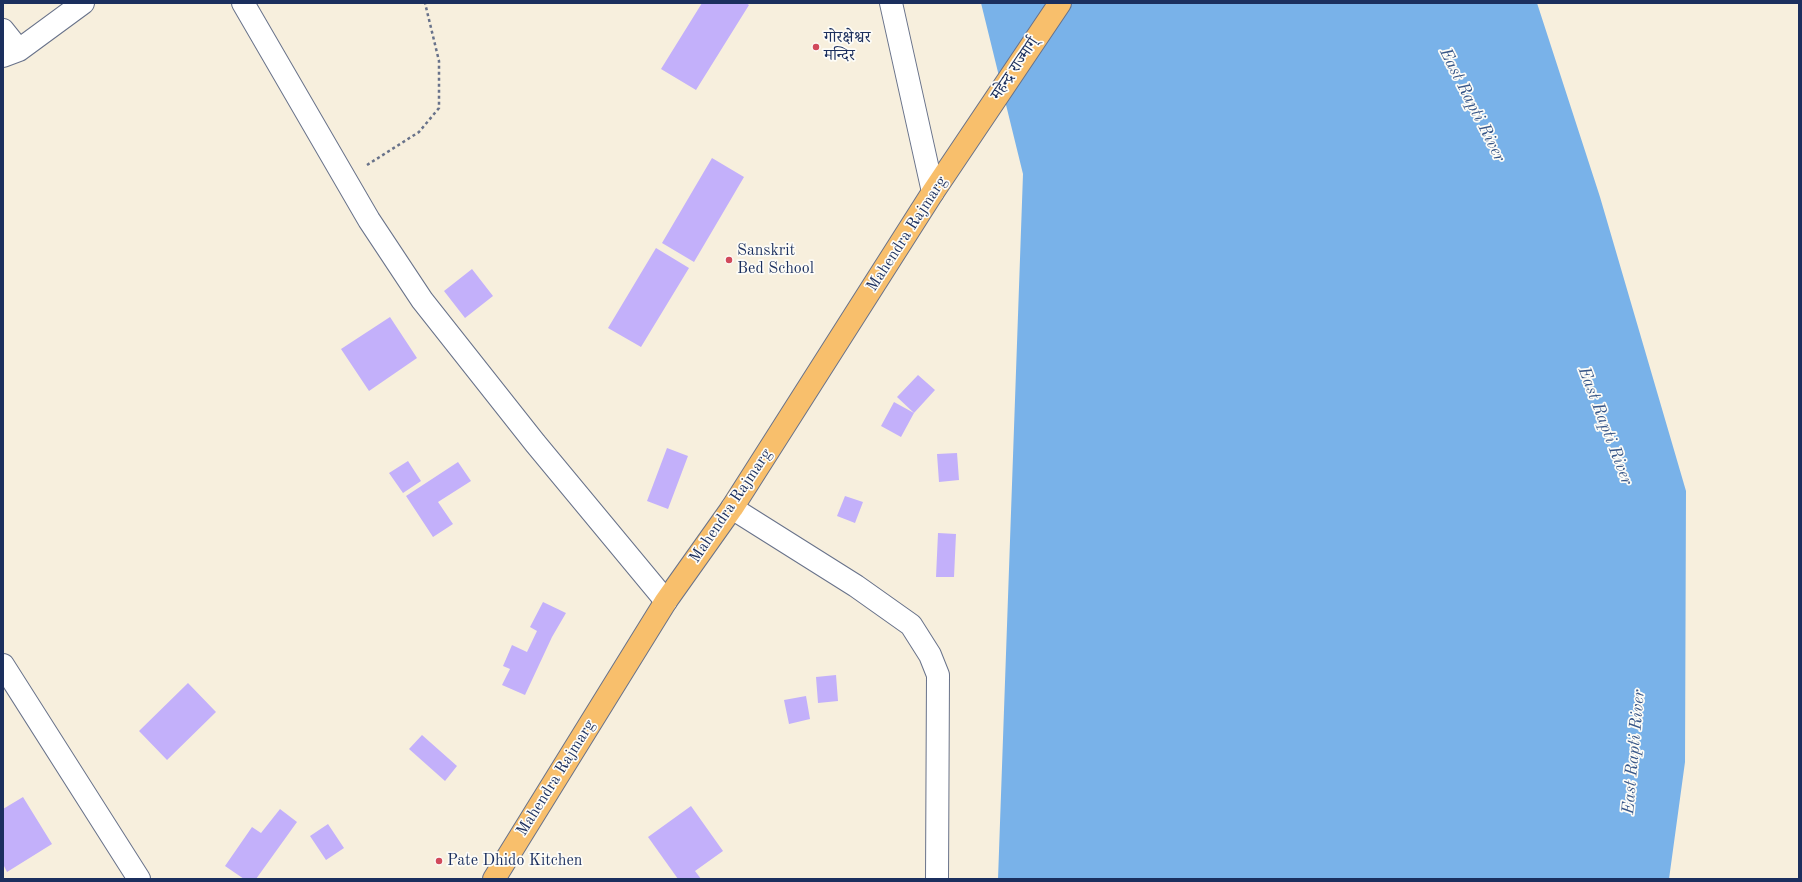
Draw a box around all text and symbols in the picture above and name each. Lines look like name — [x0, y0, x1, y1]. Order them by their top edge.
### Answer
place label: गोरक्षेश्वर मन्दिर — [824, 28, 870, 66]
street label: महेन्द्र राज्मार्ग् — [987, 34, 1043, 104]
marker: गोरक्षेश्वर मन्दिर — [811, 42, 821, 52]
water label: East Rapti River — [1435, 45, 1509, 165]
street label: Mahendra Rajmarg — [863, 173, 951, 295]
place label: Sanskrit Bed School — [737, 241, 814, 279]
marker: Sanskrit Bed School — [724, 255, 734, 265]
water label: East Rapti River — [1573, 364, 1637, 488]
street label: Mahendra Rajmarg — [686, 445, 776, 567]
water label: East Rapti River — [1618, 689, 1650, 815]
street label: Mahendra Rajmarg — [512, 716, 600, 840]
place label: Pate Dhido Kitchen — [447, 851, 582, 871]
marker: Pate Dhido Kitchen — [434, 856, 444, 866]

